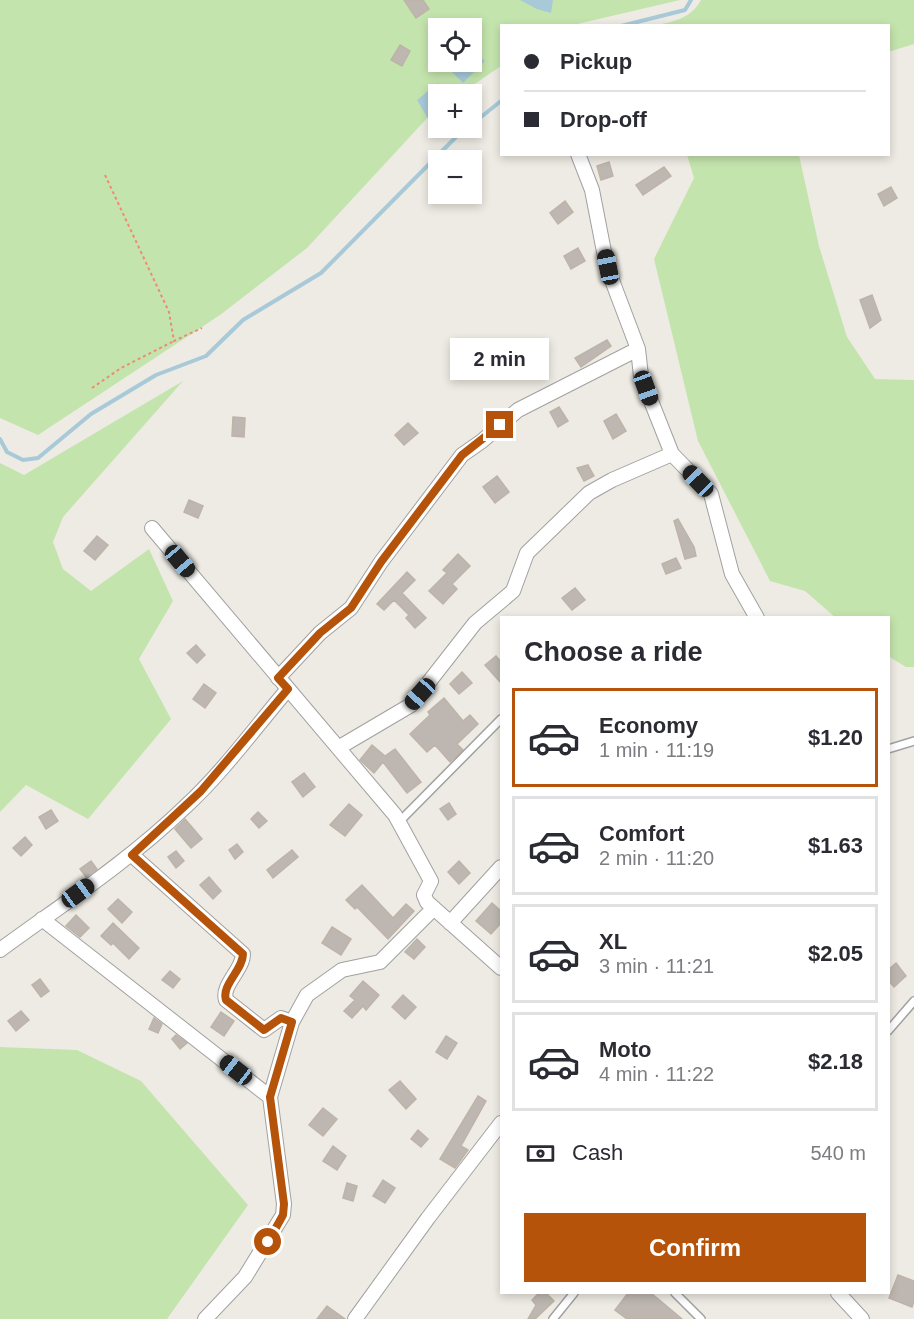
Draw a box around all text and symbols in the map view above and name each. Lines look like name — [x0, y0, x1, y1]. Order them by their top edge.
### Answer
map controls — [428, 18, 482, 204]
button: locate — [428, 18, 482, 72]
text: Pickup — [560, 49, 632, 74]
button: + — [428, 84, 482, 138]
text: Drop-off — [560, 107, 647, 132]
button: − — [428, 150, 482, 204]
car — [596, 248, 620, 286]
callout: 2 min — [450, 338, 550, 380]
text: 2 min — [473, 348, 526, 370]
car — [631, 368, 661, 408]
route end — [486, 411, 513, 438]
car — [679, 462, 717, 500]
car — [162, 541, 198, 581]
text: Choose a ride — [524, 637, 703, 667]
car — [401, 675, 439, 713]
icon: car — [527, 711, 581, 765]
text: Economy — [599, 713, 698, 738]
text: $1.20 — [808, 725, 863, 750]
text: 1 min · 11:19 — [599, 739, 714, 761]
icon: car — [527, 819, 581, 873]
text: Comfort — [599, 821, 685, 846]
text: $1.63 — [808, 833, 863, 858]
text: 2 min · 11:20 — [599, 847, 714, 869]
car — [58, 875, 98, 911]
icon: car — [527, 927, 581, 981]
text: XL — [599, 929, 627, 954]
text: $2.05 — [808, 941, 863, 966]
text: 3 min · 11:21 — [599, 955, 714, 977]
icon: car — [527, 1035, 581, 1089]
text: Moto — [599, 1037, 652, 1062]
text: $2.18 — [808, 1049, 863, 1074]
car — [216, 1052, 256, 1088]
text: 4 min · 11:22 — [599, 1063, 714, 1085]
icon: cash — [524, 1137, 557, 1170]
text: Cash — [572, 1140, 623, 1165]
text: 540 m — [810, 1142, 866, 1164]
button: Confirm — [524, 1213, 866, 1282]
route start — [254, 1228, 281, 1255]

